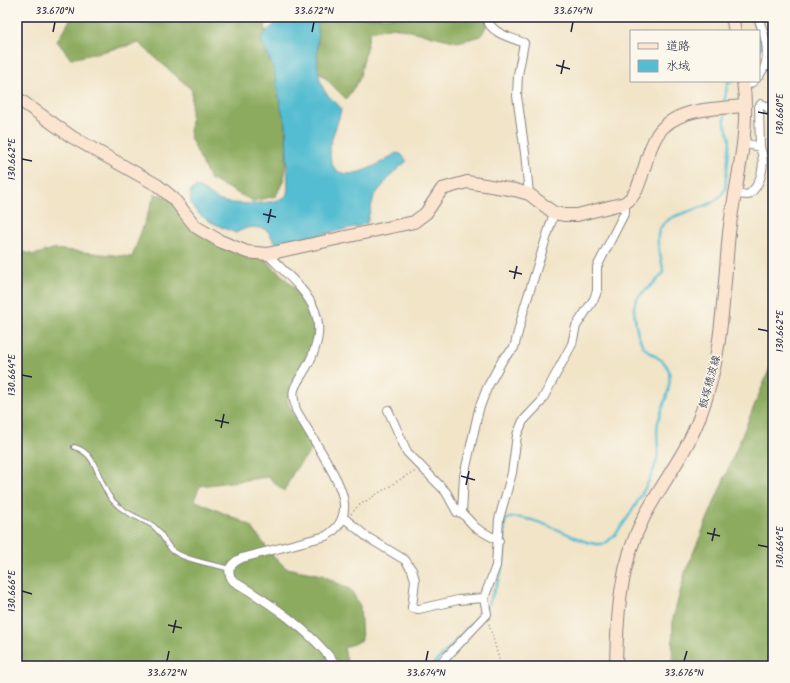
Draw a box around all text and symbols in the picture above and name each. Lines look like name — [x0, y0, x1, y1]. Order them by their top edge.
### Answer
text: 33.670°N — [35, 3, 75, 19]
text: 33.672°N — [294, 3, 334, 19]
text: 33.674°N — [553, 3, 593, 19]
legend — [630, 30, 760, 82]
text: 道路 — [666, 37, 690, 56]
text: 水域 — [666, 57, 690, 76]
text: 130.660°E — [772, 92, 788, 135]
text: 130.662°E — [4, 137, 20, 180]
text: 130.662°E — [772, 309, 788, 352]
text: 130.664°E — [4, 353, 20, 396]
street label: 飯塚穂波線 — [694, 353, 726, 411]
text: 130.664°E — [772, 525, 788, 568]
text: 130.666°E — [4, 569, 20, 612]
text: 33.672°N — [147, 665, 187, 681]
text: 33.674°N — [406, 665, 446, 681]
text: 33.676°N — [664, 665, 704, 681]

